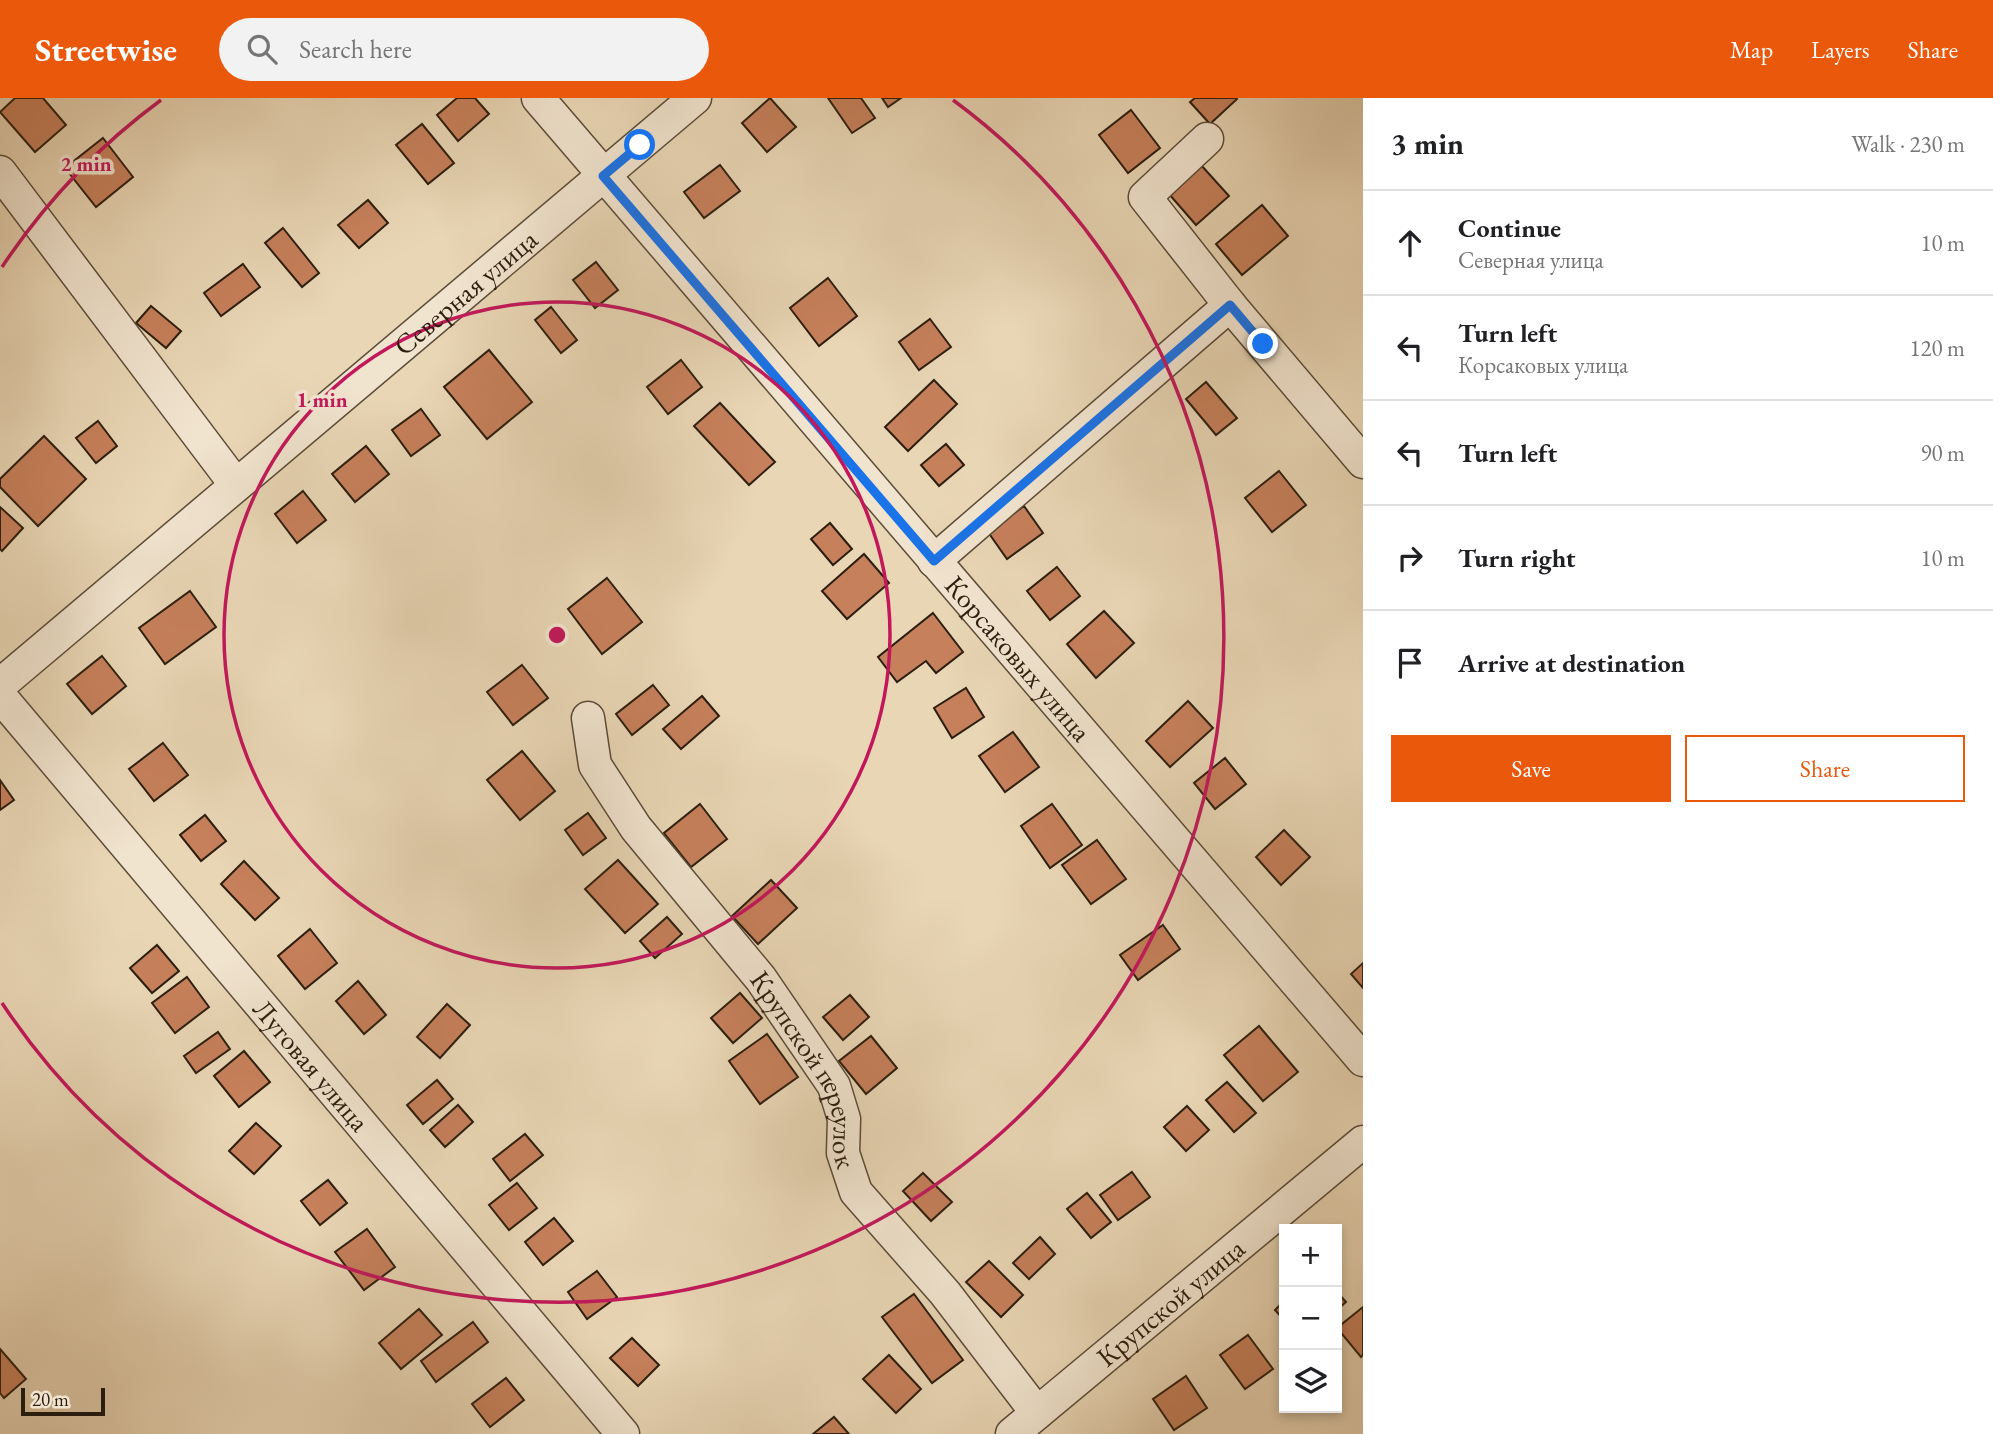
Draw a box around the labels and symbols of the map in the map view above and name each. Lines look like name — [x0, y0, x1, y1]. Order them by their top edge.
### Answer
route start — [624, 129, 655, 160]
text: 2 min — [60, 150, 112, 177]
street label: Северная улица — [386, 220, 545, 363]
route end — [1247, 328, 1278, 359]
text: 1 min — [296, 386, 348, 413]
street label: Корсаковых улица — [937, 568, 1100, 749]
centre of rings — [545, 623, 569, 647]
street label: Крупской переулок — [742, 963, 865, 1173]
street label: Луговая улица — [245, 991, 378, 1139]
street label: Крупской улица — [1089, 1230, 1253, 1374]
scale bar — [21, 1385, 105, 1417]

